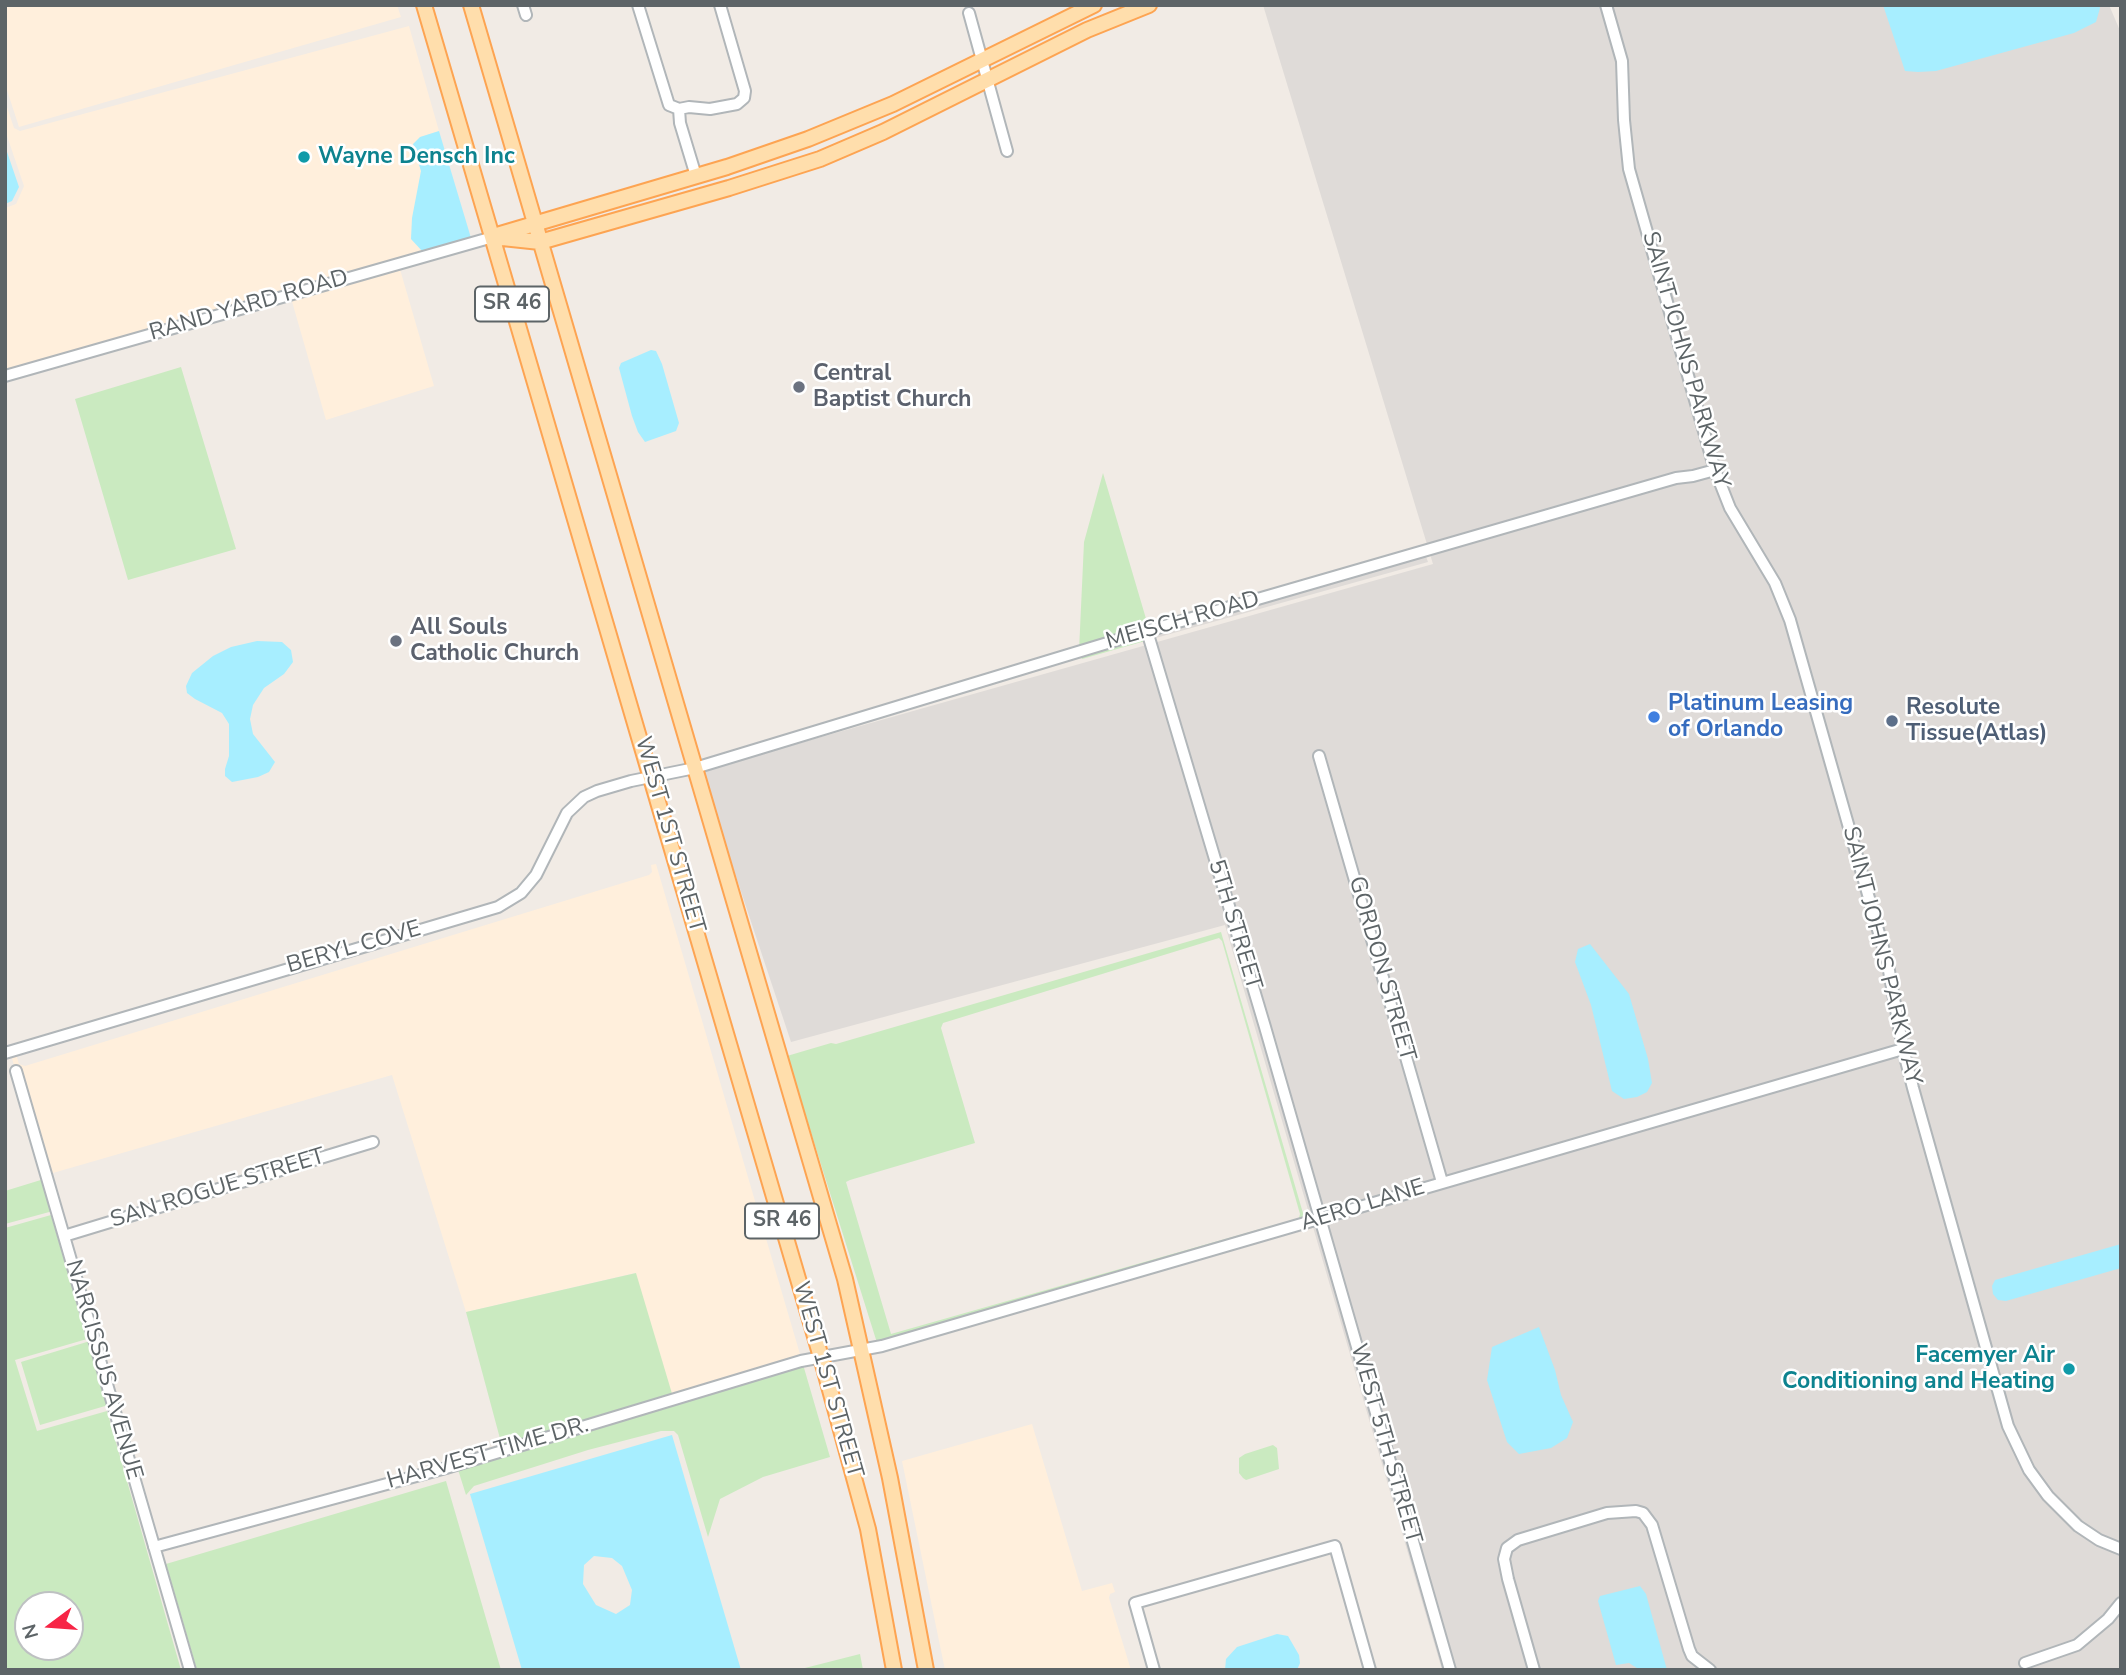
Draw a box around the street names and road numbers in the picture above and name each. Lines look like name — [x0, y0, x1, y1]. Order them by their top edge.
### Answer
street label: SAINT JOHNS PARKWAY — [1635, 229, 1735, 491]
street label: RAND YARD ROAD — [146, 264, 352, 348]
road number: SR 46 — [475, 286, 549, 322]
street label: MEISCH ROAD — [1103, 586, 1263, 656]
street label: WEST 1ST STREET — [628, 734, 710, 936]
street label: SAINT JOHNS PARKWAY — [1836, 824, 1926, 1088]
street label: 5TH STREET — [1201, 857, 1267, 993]
street label: GORDON STREET — [1341, 874, 1421, 1064]
street label: BERYL COVE — [284, 916, 424, 980]
street label: SAN ROGUE STREET — [107, 1143, 329, 1235]
street label: AERO LANE — [1298, 1174, 1428, 1238]
road number: SR 46 — [745, 1204, 819, 1238]
street label: NARCISSUS AVENUE — [58, 1257, 148, 1483]
street label: WEST 1ST STREET — [786, 1279, 868, 1481]
street label: WEST 5TH STREET — [1343, 1341, 1427, 1547]
street label: HARVEST TIME DR. — [384, 1412, 592, 1496]

